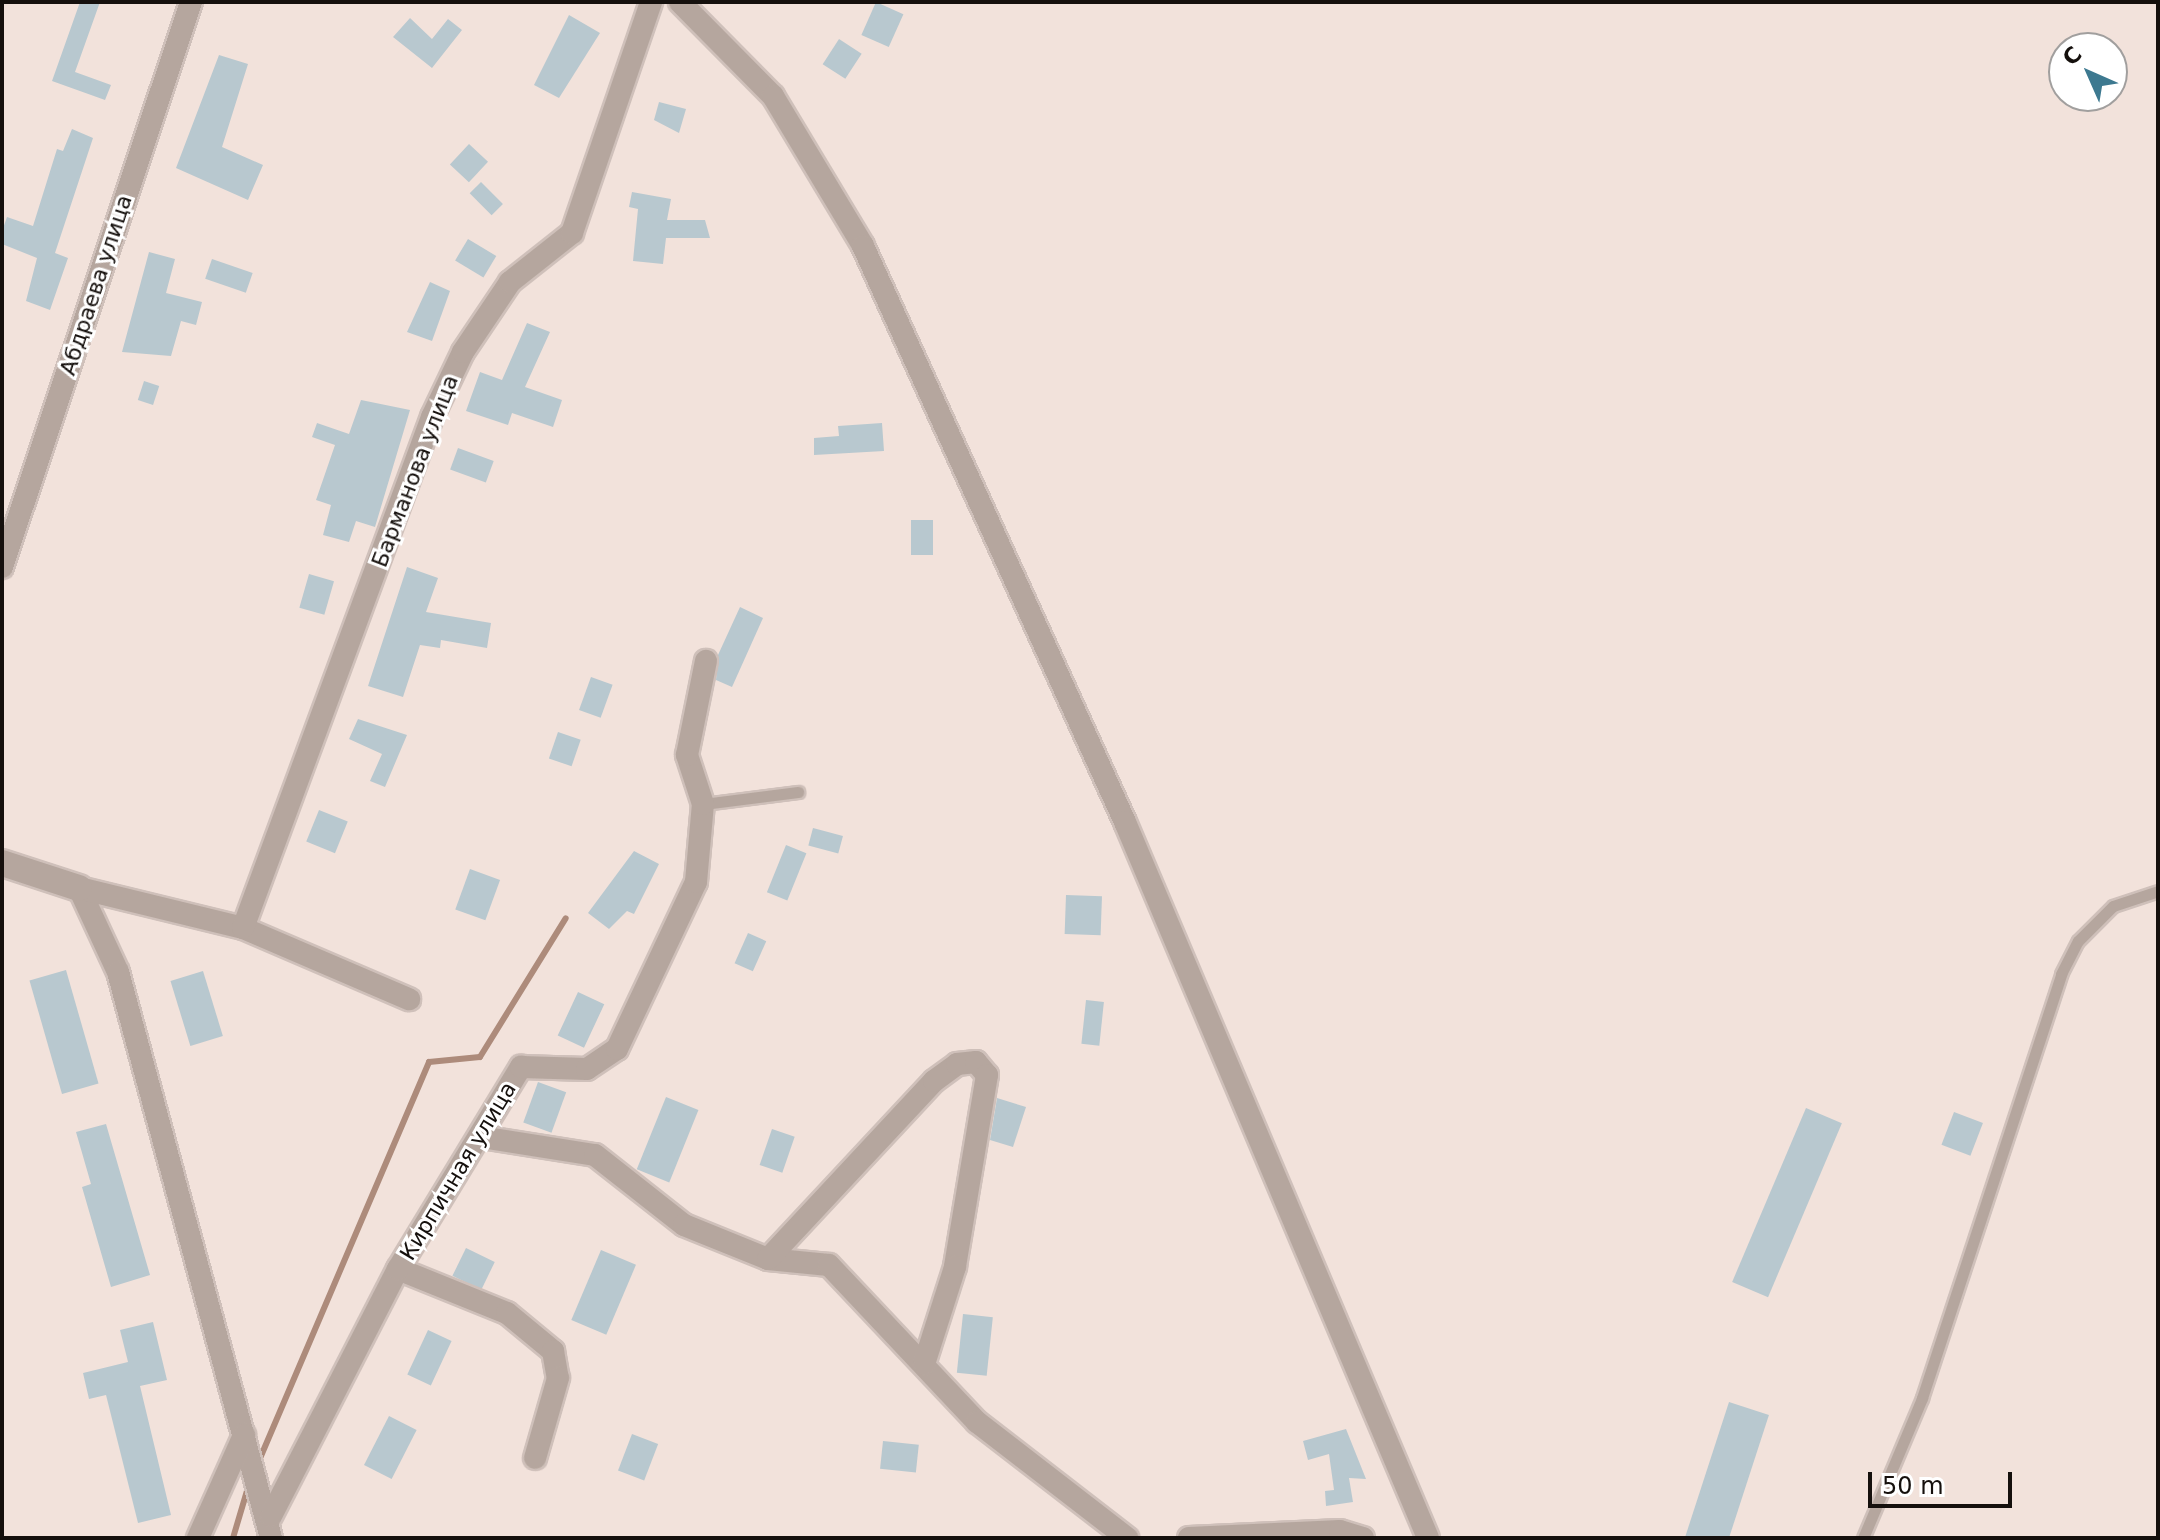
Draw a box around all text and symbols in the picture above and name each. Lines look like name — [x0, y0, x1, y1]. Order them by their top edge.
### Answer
north arrow — [2048, 32, 2128, 112]
text: С — [2058, 42, 2087, 71]
street label: Абдраева улица — [54, 191, 138, 379]
street label: Барманова улица — [366, 371, 464, 571]
street label: Кирпичная улица — [394, 1077, 522, 1265]
scale bar — [1872, 1456, 2016, 1506]
text: 50 m — [1882, 1472, 1944, 1500]

